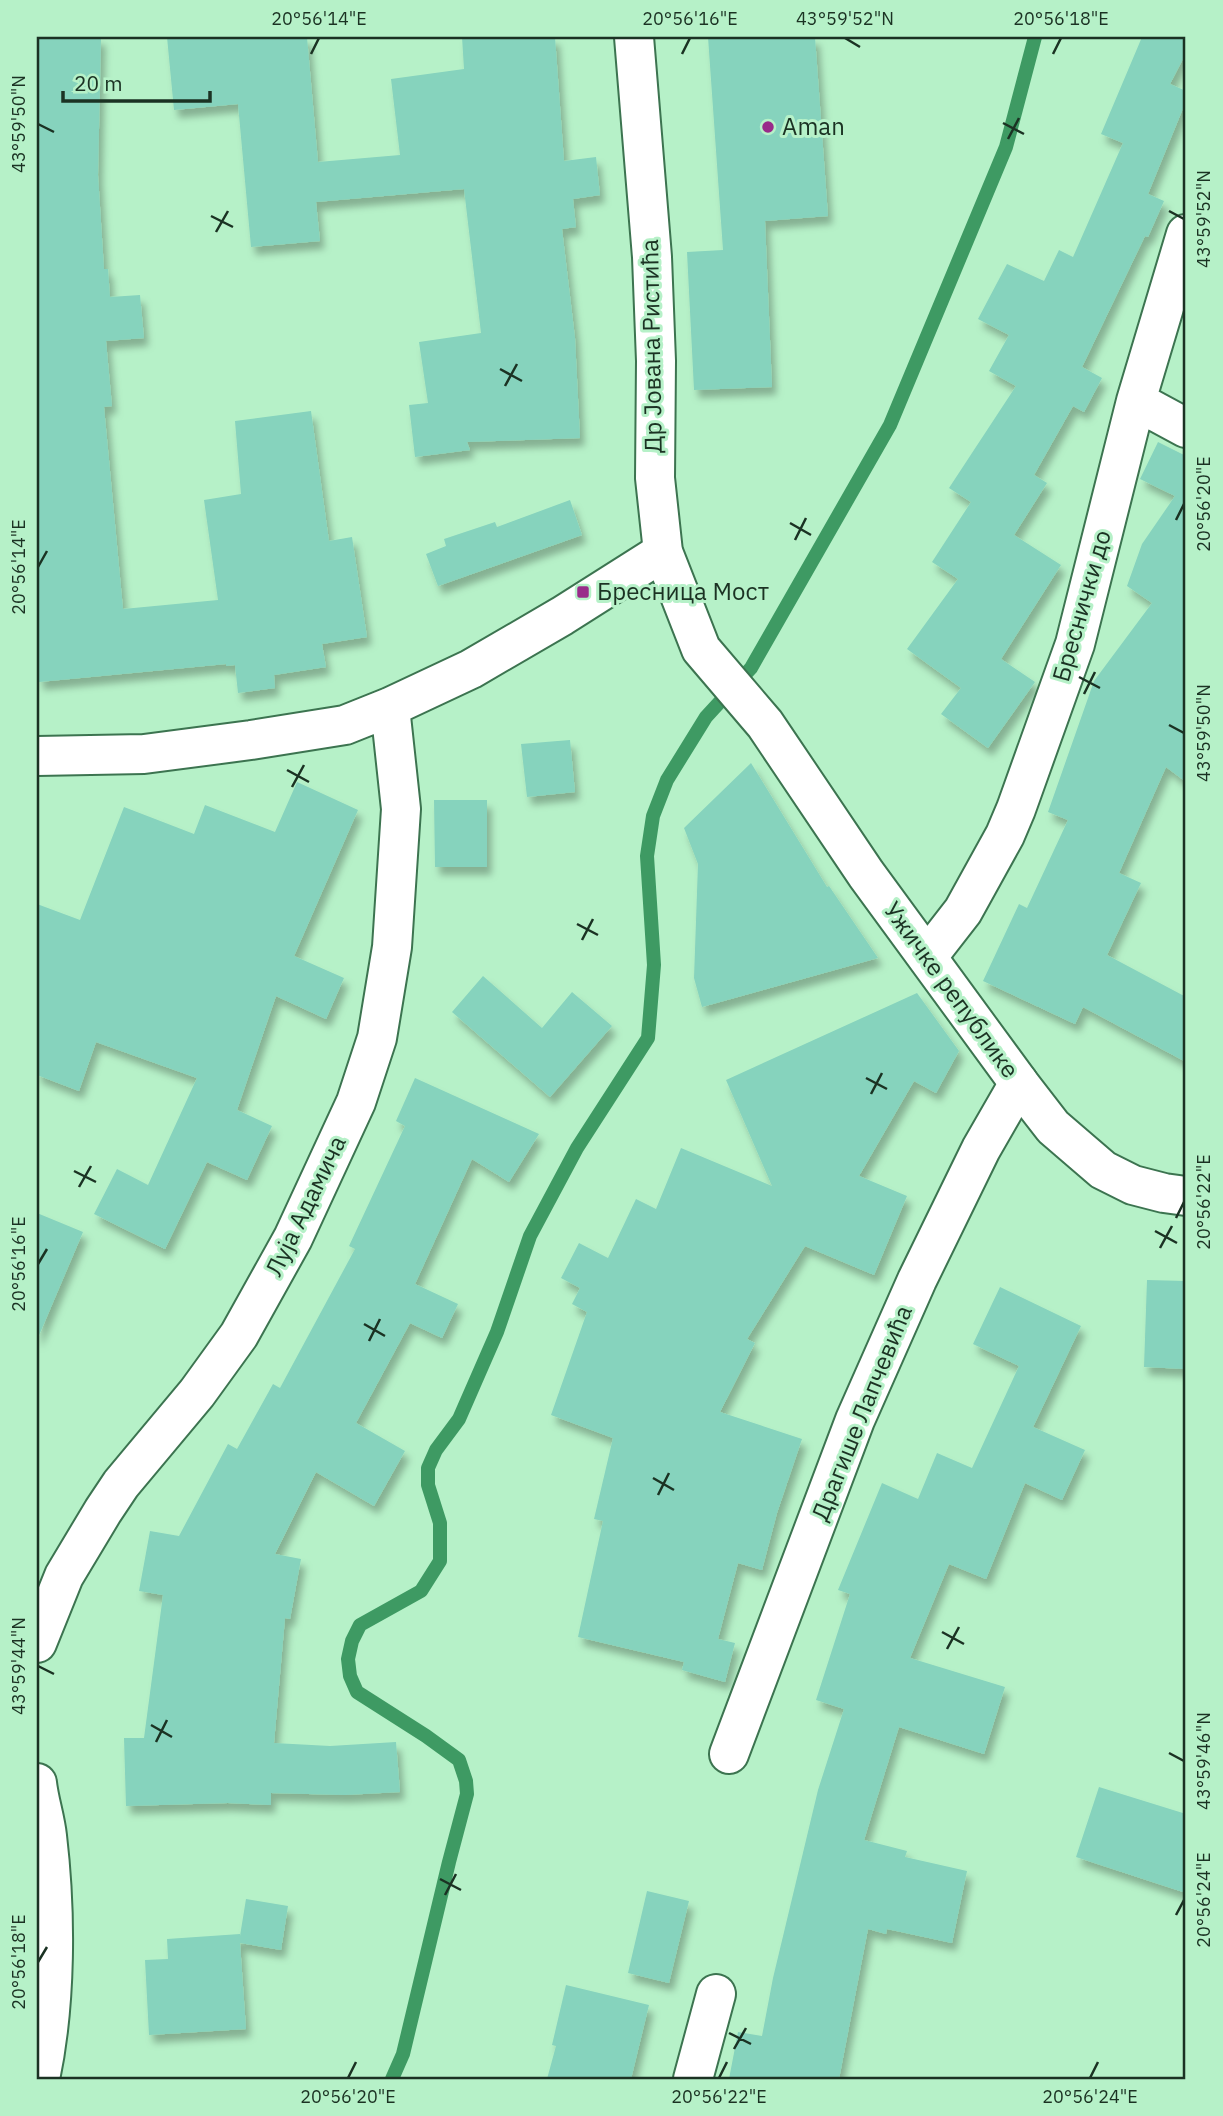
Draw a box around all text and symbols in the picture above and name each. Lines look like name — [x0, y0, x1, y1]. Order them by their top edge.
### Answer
text: 20°56'14"E — [271, 7, 367, 30]
text: 20°56'16"E — [642, 7, 738, 30]
text: 43°59'52"N — [796, 7, 894, 30]
text: 20°56'18"E — [1013, 7, 1109, 30]
scale bar — [63, 60, 210, 104]
text: 20 m — [74, 69, 123, 97]
text: 43°59'50"N — [7, 75, 30, 173]
place label: Aman — [782, 110, 845, 142]
marker: Aman — [760, 119, 776, 135]
text: 43°59'52"N — [1192, 170, 1215, 268]
street label: Др Јована Ристића — [633, 239, 669, 453]
text: 20°56'20"E — [1192, 456, 1215, 552]
text: 20°56'14"E — [7, 519, 30, 615]
street label: Бреснички до — [1044, 526, 1118, 685]
place label: Бресница Мост — [597, 575, 769, 607]
marker: Бресница Мост — [575, 584, 591, 600]
text: 43°59'50"N — [1192, 684, 1215, 782]
street label: Ужичке републике — [877, 895, 1027, 1084]
street label: Луја Адамича — [257, 1130, 353, 1281]
text: 20°56'22"E — [1192, 1154, 1215, 1250]
text: 20°56'16"E — [7, 1216, 30, 1312]
street label: Драгише Лапчевића — [803, 1300, 919, 1525]
text: 43°59'44"N — [7, 1617, 30, 1715]
text: 43°59'46"N — [1192, 1712, 1215, 1810]
text: 20°56'24"E — [1192, 1852, 1215, 1948]
text: 20°56'18"E — [7, 1914, 30, 2010]
text: 20°56'20"E — [300, 2085, 396, 2108]
text: 20°56'22"E — [671, 2085, 767, 2108]
text: 20°56'24"E — [1042, 2085, 1138, 2108]

